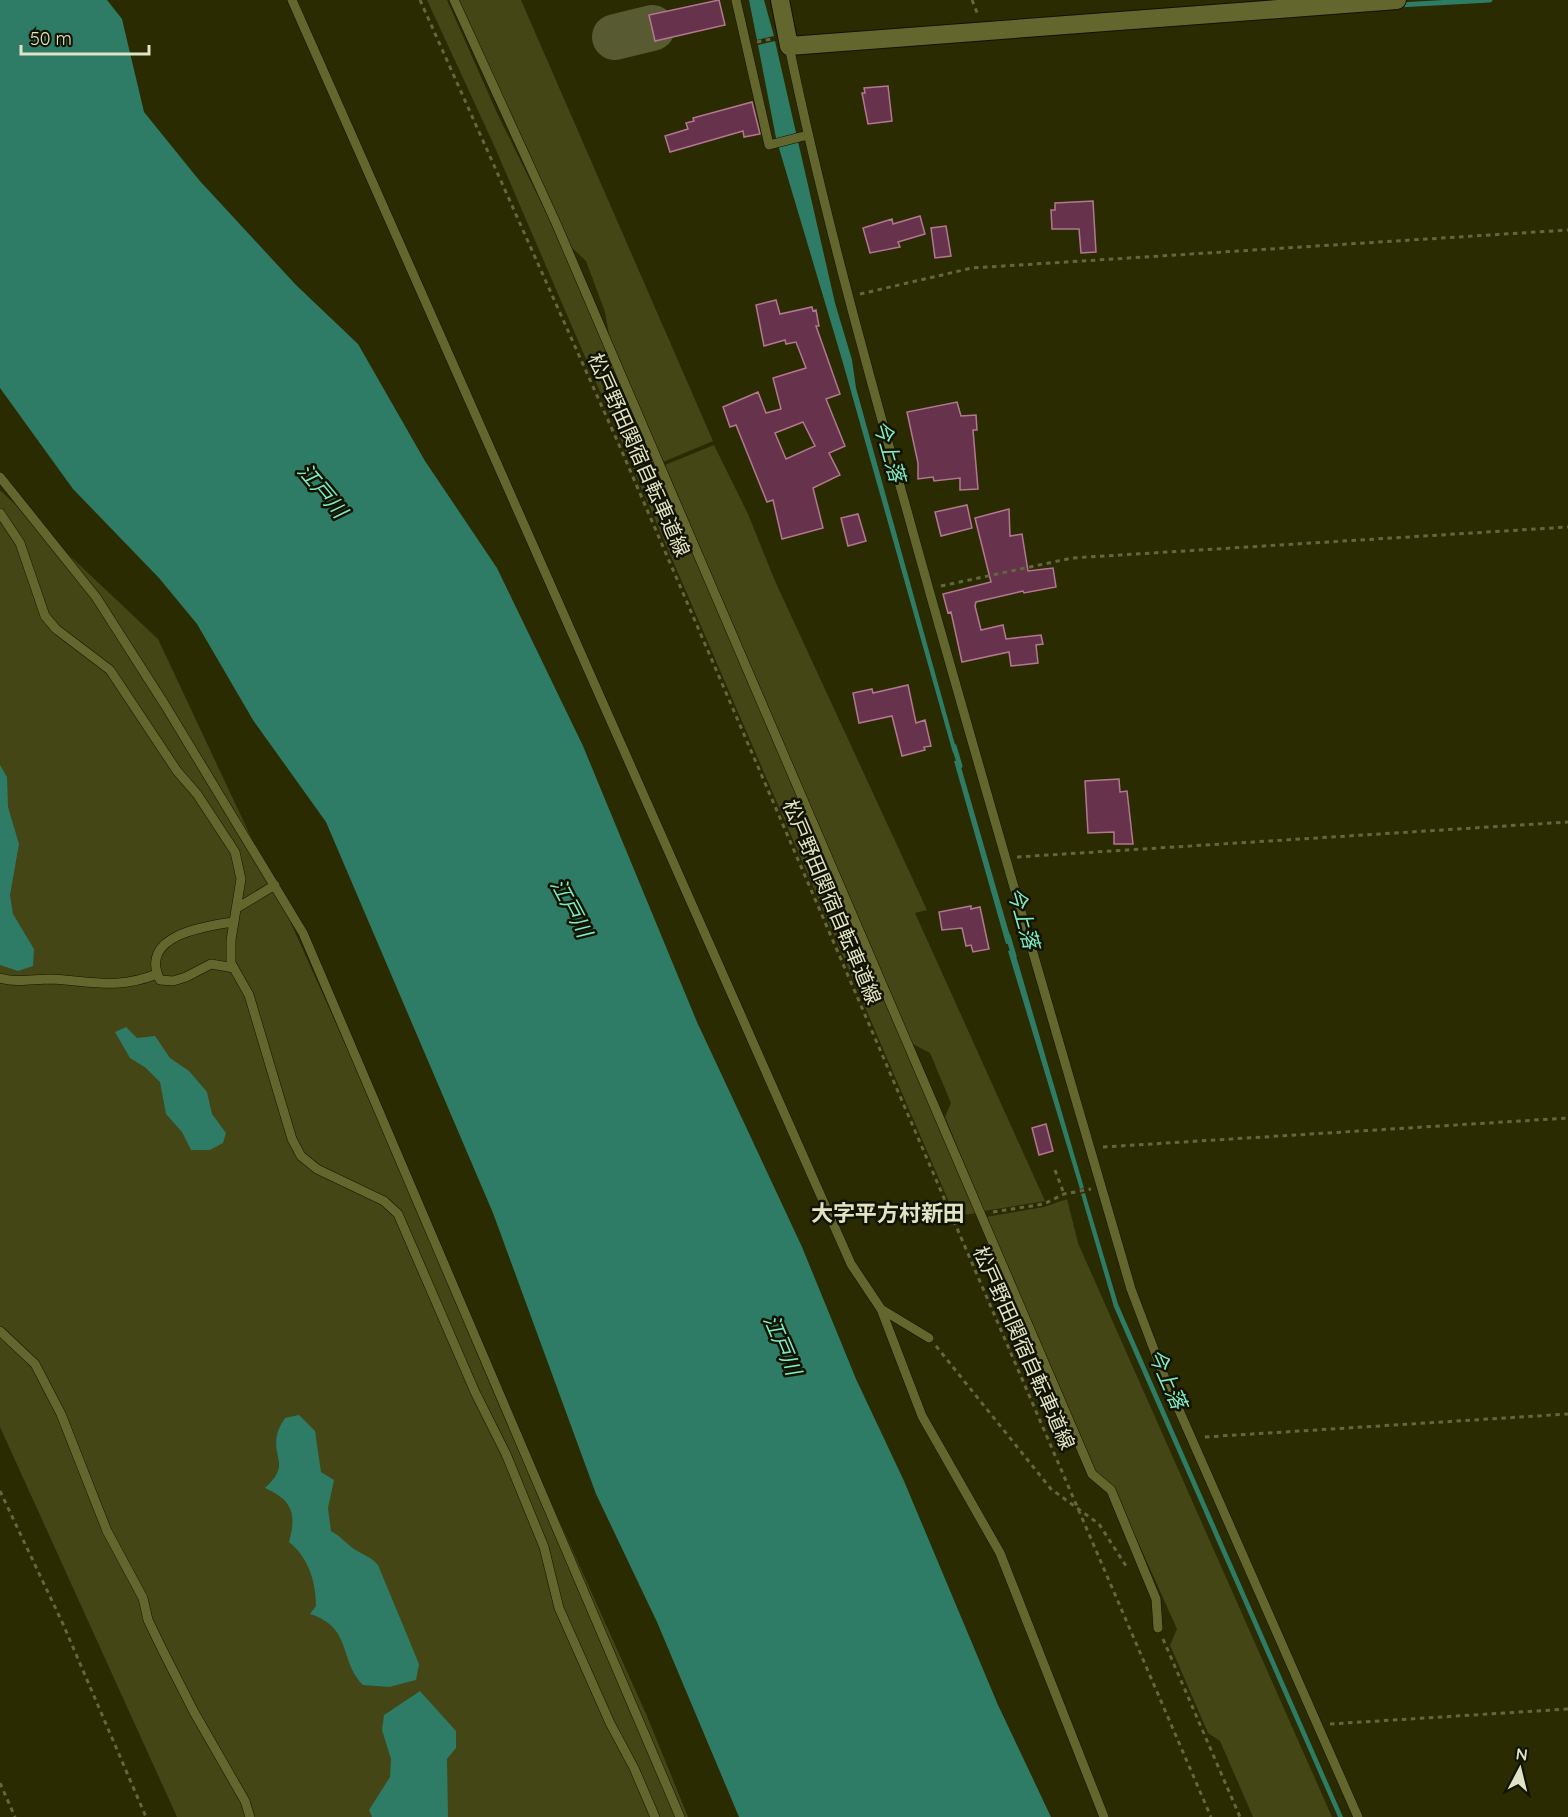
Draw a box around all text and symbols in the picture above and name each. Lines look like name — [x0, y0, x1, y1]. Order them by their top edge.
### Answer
scale bar — [21, 18, 148, 56]
text: 50 m — [30, 27, 72, 50]
street label: 松戸野田関宿自転車道線 — [583, 349, 696, 560]
water label: 今上落 — [869, 417, 912, 487]
water label: 江戸川 — [293, 458, 354, 524]
street label: 松戸野田関宿自転車道線 — [778, 796, 887, 1008]
water label: 江戸川 — [546, 874, 599, 943]
water label: 今上落 — [1003, 884, 1046, 954]
district label: 大字平方村新田 — [811, 1199, 965, 1227]
street label: 松戸野田関宿自転車道線 — [968, 1242, 1081, 1453]
water label: 江戸川 — [759, 1311, 808, 1381]
water label: 今上落 — [1143, 1345, 1194, 1415]
north arrow — [1490, 1739, 1550, 1799]
text: N — [1515, 1743, 1529, 1765]

